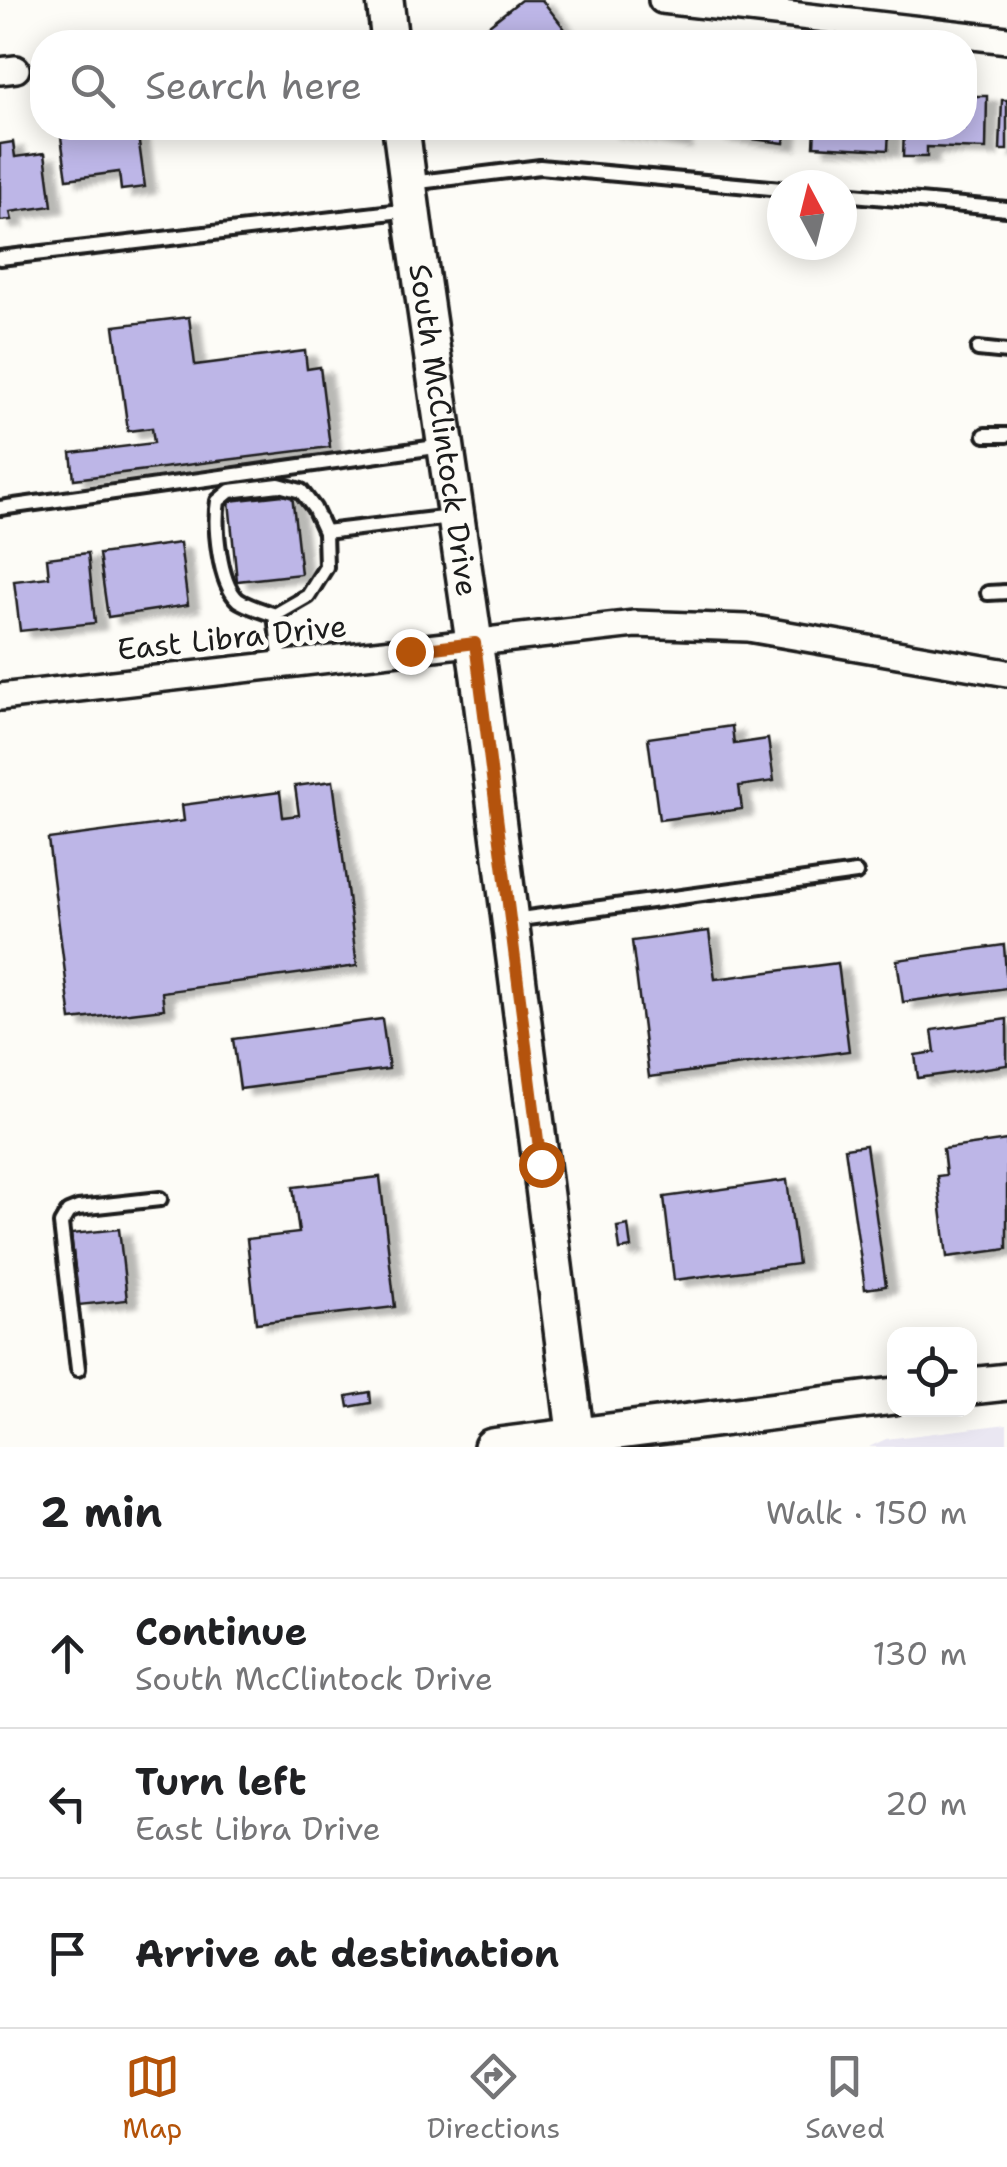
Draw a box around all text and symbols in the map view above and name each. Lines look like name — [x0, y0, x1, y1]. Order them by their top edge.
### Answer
search box — [30, 30, 977, 140]
icon: search — [65, 58, 120, 113]
text: Search here — [145, 60, 362, 111]
north arrow — [767, 170, 857, 260]
street label: South McClintock Drive — [399, 261, 488, 599]
street label: East Libra Drive — [115, 605, 349, 670]
route end — [388, 629, 434, 675]
route start — [519, 1142, 565, 1188]
map controls — [887, 1327, 977, 1417]
button: locate — [887, 1327, 977, 1417]
text: 2 min — [40, 1484, 162, 1540]
text: Walk · 150 m — [766, 1491, 967, 1534]
text: Continue — [135, 1606, 307, 1657]
icon: ahead — [40, 1626, 95, 1681]
text: 130 m — [872, 1632, 967, 1675]
text: South McClintock Drive — [135, 1657, 493, 1700]
text: Turn left — [135, 1756, 307, 1807]
icon: left — [40, 1776, 95, 1831]
text: 20 m — [885, 1782, 967, 1825]
text: East Libra Drive — [135, 1807, 381, 1850]
icon: arrive — [40, 1926, 95, 1981]
text: Arrive at destination — [135, 1928, 559, 1979]
tab: Map — [122, 2049, 182, 2147]
tab: Directions — [427, 2049, 560, 2147]
tab: Saved — [805, 2049, 885, 2147]

